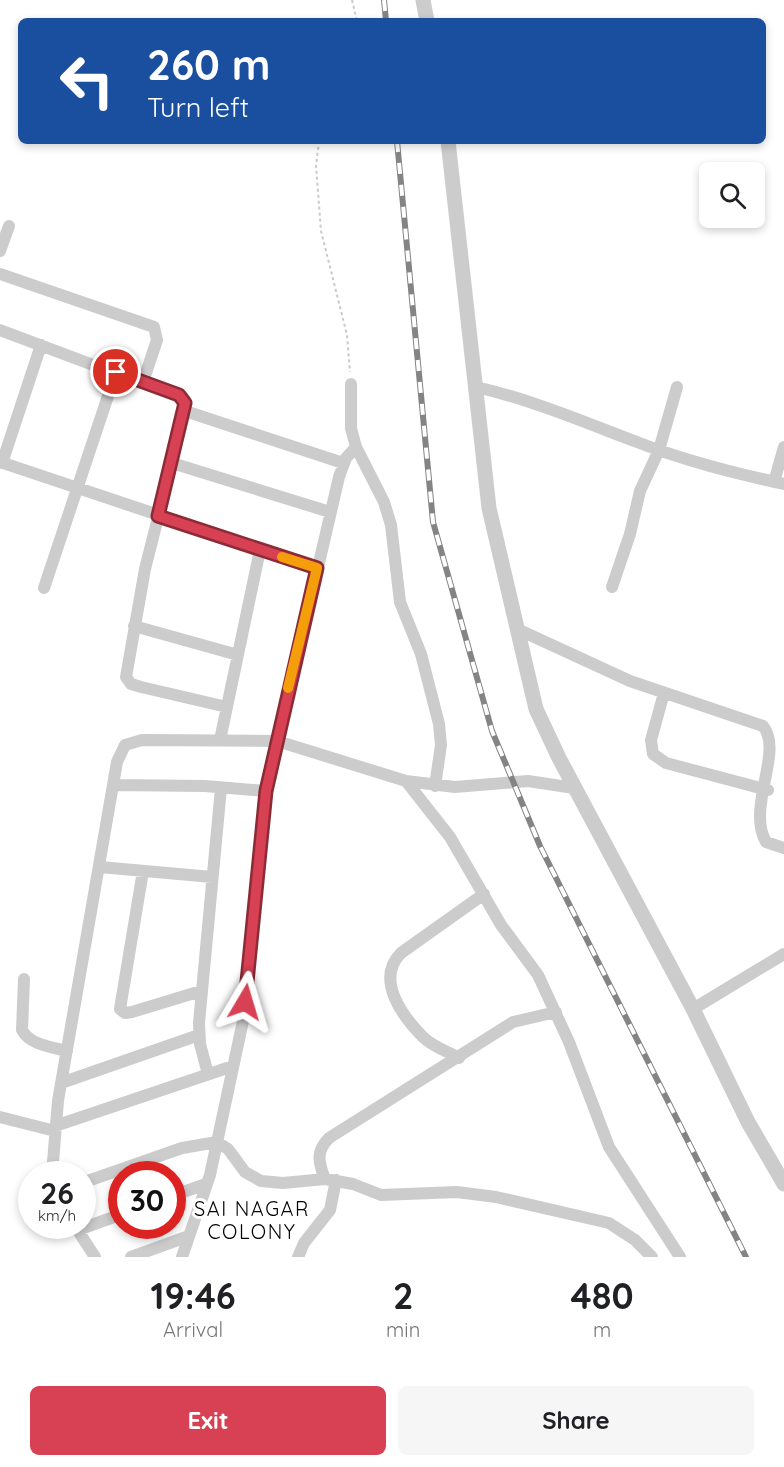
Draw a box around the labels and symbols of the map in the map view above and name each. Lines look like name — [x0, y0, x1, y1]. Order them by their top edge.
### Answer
pin — [90, 346, 141, 397]
position arrow — [213, 970, 277, 1034]
speed limit sign: 30 — [108, 1161, 186, 1239]
district label: SAI NAGAR COLONY — [194, 1196, 310, 1244]

